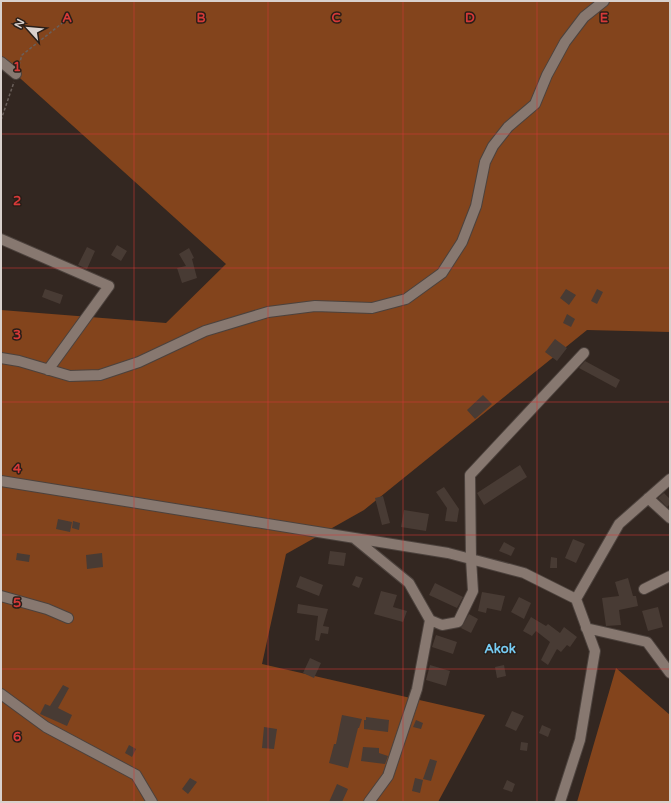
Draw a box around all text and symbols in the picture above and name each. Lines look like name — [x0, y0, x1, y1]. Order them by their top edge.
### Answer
north arrow — [8, 8, 48, 48]
text: A — [62, 10, 72, 26]
text: B — [196, 10, 206, 26]
text: C — [331, 10, 341, 26]
text: D — [465, 10, 475, 26]
text: E — [600, 10, 608, 26]
text: N — [12, 17, 27, 31]
text: 1 — [13, 59, 21, 75]
text: 2 — [13, 193, 21, 209]
text: 3 — [13, 327, 21, 343]
text: 4 — [13, 461, 22, 477]
text: 5 — [13, 595, 21, 611]
district label: Akok — [484, 641, 516, 657]
text: 6 — [13, 729, 21, 745]

